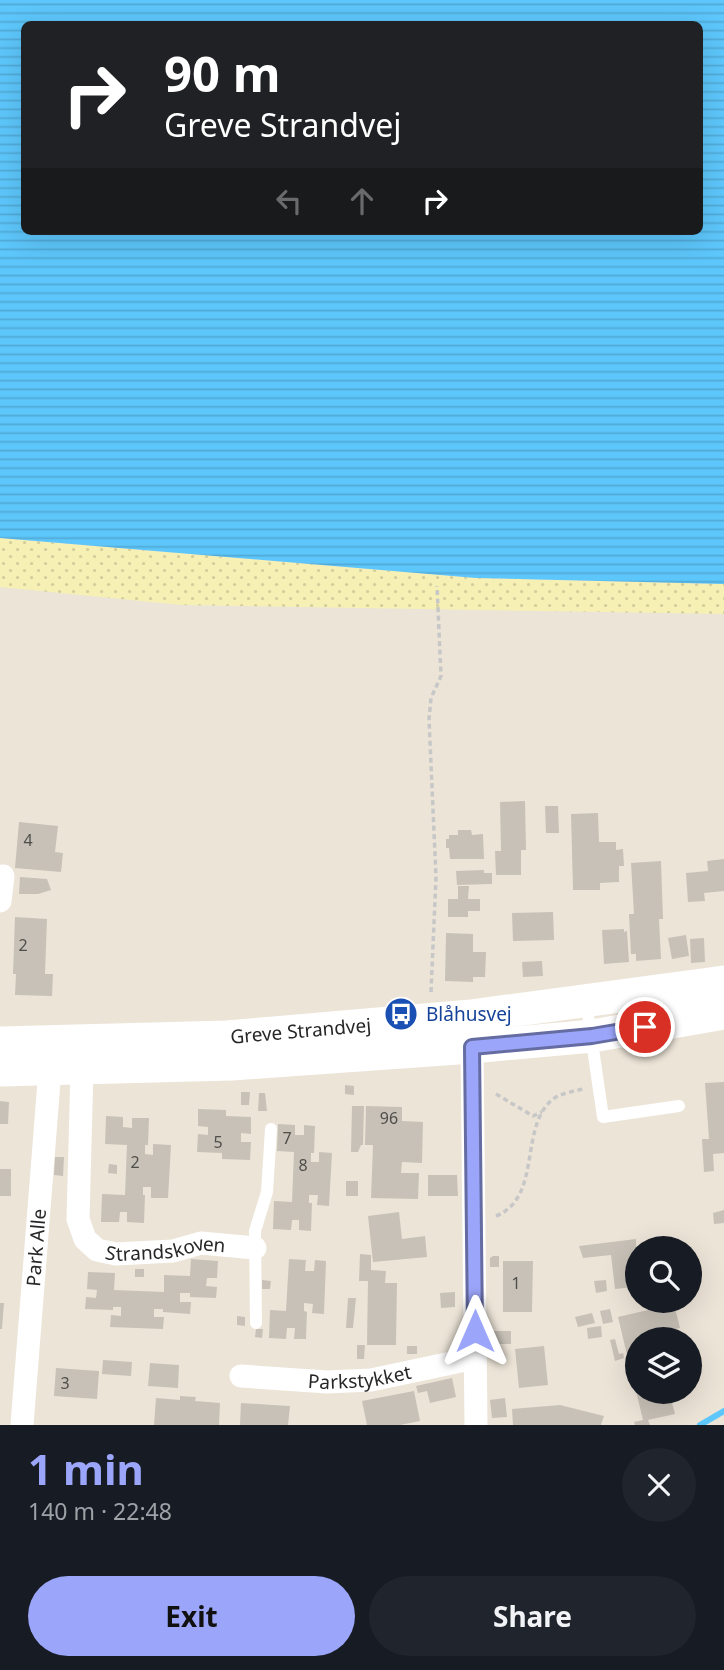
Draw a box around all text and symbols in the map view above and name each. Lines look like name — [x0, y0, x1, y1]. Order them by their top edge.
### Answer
text: 90 m — [164, 40, 281, 106]
icon: right — [49, 49, 140, 140]
text: Greve Strandvej — [164, 103, 402, 146]
icon: left — [270, 182, 308, 220]
icon: ahead — [343, 182, 381, 220]
icon: right — [416, 182, 454, 220]
house number: 4 — [23, 829, 33, 851]
house number: 2 — [18, 934, 28, 956]
bus stop icon: Blåhusvej — [382, 995, 420, 1033]
pin — [615, 997, 675, 1057]
place label: Blåhusvej — [426, 1001, 512, 1027]
icon: arrive — [626, 1008, 664, 1046]
street label: Greve Strandvej — [229, 1012, 372, 1050]
house number: 96 — [380, 1107, 398, 1129]
house number: 7 — [282, 1127, 292, 1149]
house number: 5 — [213, 1131, 223, 1153]
house number: 2 — [130, 1151, 140, 1173]
house number: 8 — [298, 1154, 308, 1176]
street label: Park Alle — [20, 1208, 52, 1287]
street label: Strandskoven — [103, 1230, 227, 1267]
map controls — [625, 1236, 702, 1404]
button: search — [625, 1236, 702, 1313]
house number: 1 — [511, 1272, 521, 1294]
position arrow — [438, 1294, 512, 1368]
button: layers — [625, 1327, 702, 1404]
street label: Parkstykket — [307, 1359, 414, 1395]
house number: 3 — [60, 1372, 70, 1394]
text: 1 min — [28, 1440, 144, 1497]
button: close — [622, 1448, 696, 1522]
text: 140 m · 22:48 — [28, 1495, 172, 1527]
button: Exit — [28, 1576, 355, 1656]
button: Share — [369, 1576, 696, 1656]

